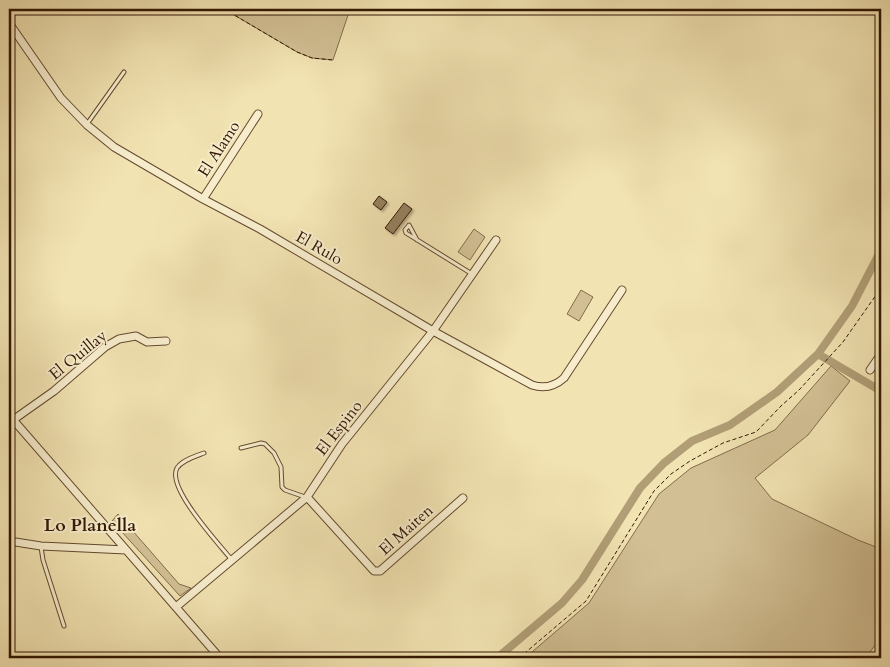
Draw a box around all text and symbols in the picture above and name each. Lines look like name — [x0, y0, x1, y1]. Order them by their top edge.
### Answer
street label: El Alamo — [193, 116, 246, 181]
street label: El Rulo — [291, 226, 347, 270]
street label: El Quillay — [44, 324, 112, 385]
street label: El Espino — [311, 396, 368, 460]
street label: El Maiten — [374, 500, 438, 560]
district label: Lo Planella — [44, 513, 136, 538]

